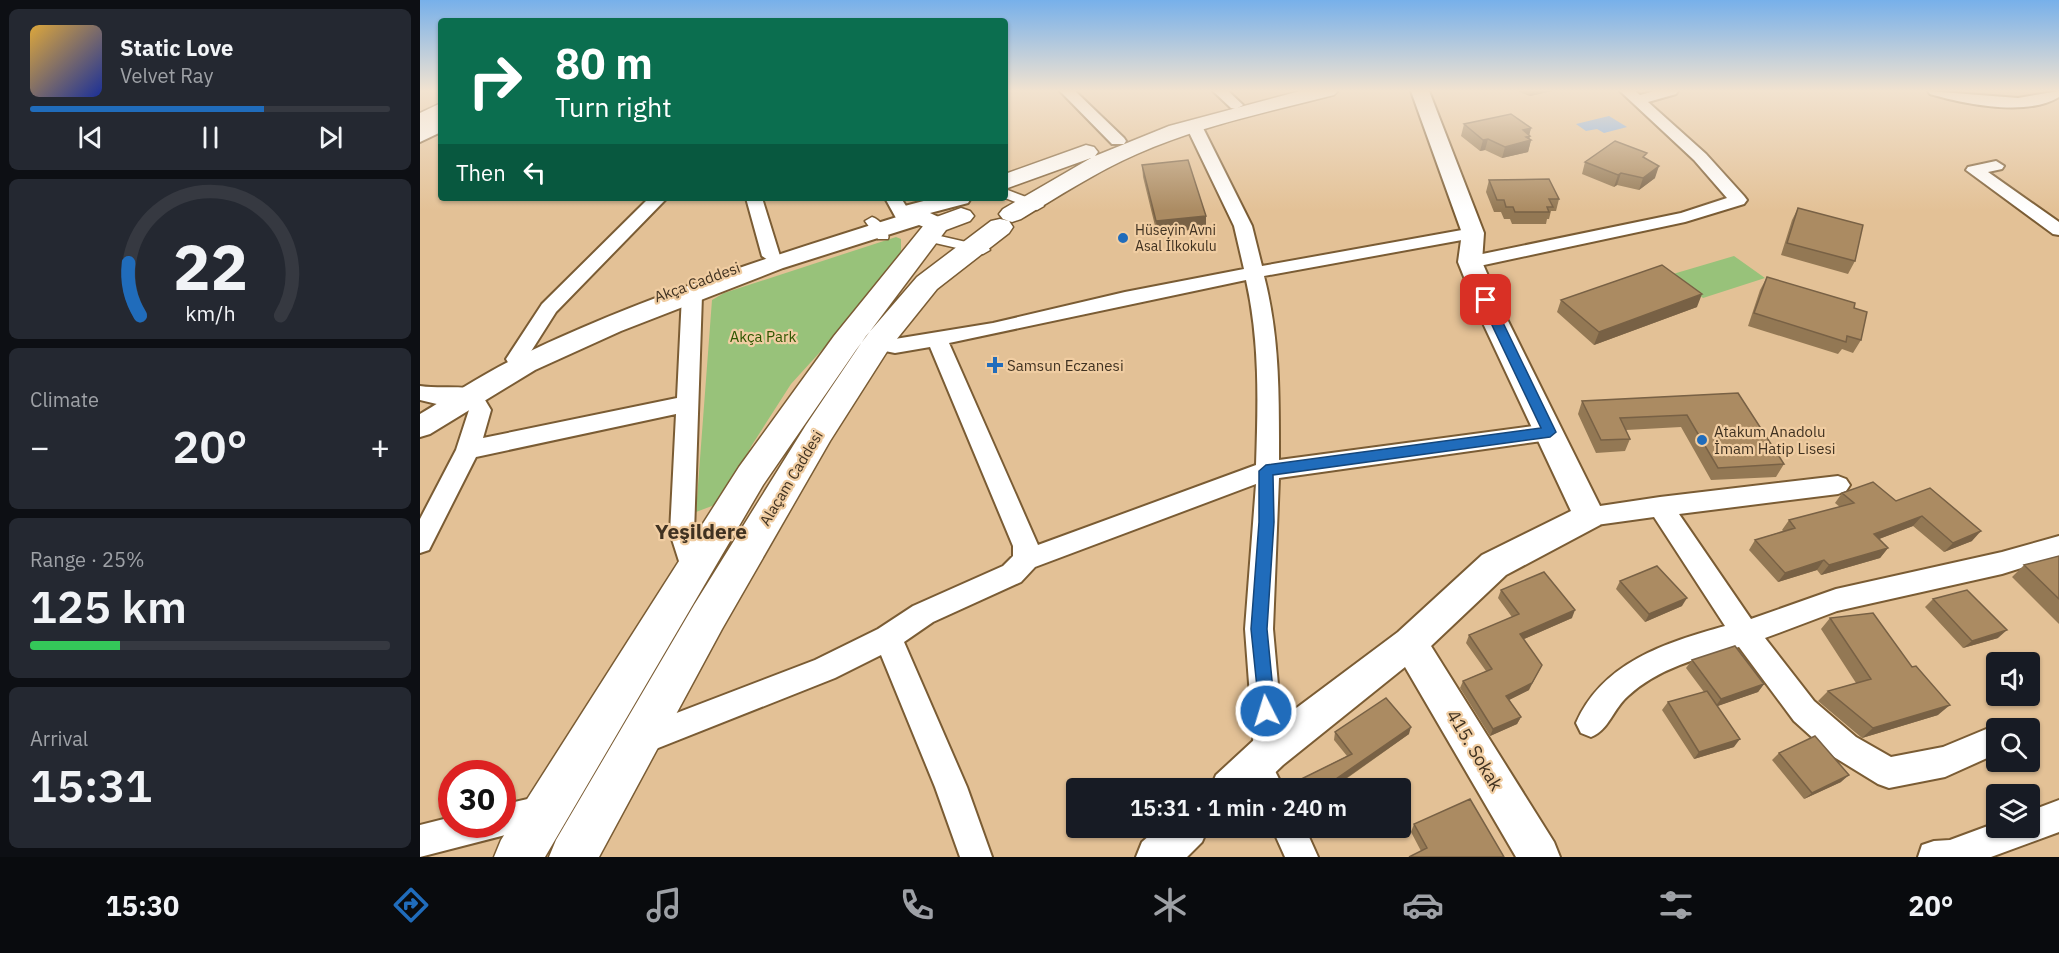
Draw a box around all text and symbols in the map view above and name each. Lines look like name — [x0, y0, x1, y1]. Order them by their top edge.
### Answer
text: Static Love — [120, 33, 233, 62]
text: 80 m — [555, 36, 653, 91]
icon: right — [456, 42, 534, 120]
text: Velvet Ray — [120, 62, 213, 89]
text: Turn right — [555, 89, 672, 124]
icon: previous — [74, 121, 107, 154]
icon: pause — [194, 121, 227, 154]
icon: next — [314, 121, 347, 154]
icon: left — [518, 156, 551, 189]
text: Then — [456, 158, 506, 187]
place label: Hüseyin Avni Asal İlkokulu — [1135, 221, 1217, 255]
text: 22 — [173, 226, 247, 307]
marker: Hüseyin Avni Asal İlkokulu — [1116, 231, 1130, 245]
street label: Akça Caddesi — [651, 258, 743, 306]
pin — [1460, 274, 1511, 325]
icon: arrive — [1469, 283, 1502, 316]
text: km/h — [185, 299, 235, 327]
park label: Akça Park — [730, 327, 796, 346]
place label: Samsun Eczanesi — [1007, 356, 1124, 375]
marker: Samsun Eczanesi — [988, 358, 1002, 372]
text: Climate — [30, 386, 99, 413]
text: 20° — [172, 417, 248, 475]
place label: Atakum Anadolu İmam Hatip Lisesi — [1714, 422, 1835, 458]
text: − — [30, 425, 50, 468]
text: + — [370, 425, 390, 468]
street label: Alaçam Caddesi — [755, 427, 827, 529]
marker: Atakum Anadolu İmam Hatip Lisesi — [1695, 433, 1709, 447]
district label: Yeşildere — [655, 517, 747, 545]
text: Range · 25% — [30, 546, 145, 573]
text: 125 km — [30, 577, 187, 635]
map controls — [1986, 652, 2040, 838]
button: sound — [1986, 652, 2040, 706]
position arrow — [1234, 679, 1298, 743]
street label: 415. Sokak — [1442, 705, 1508, 795]
button: search — [1986, 718, 2040, 772]
text: Arrival — [30, 725, 88, 752]
text: 15:31 — [30, 756, 152, 814]
speed limit sign: 30 — [438, 760, 516, 838]
button: layers — [1986, 784, 2040, 838]
text: 15:31 · 1 min · 240 m — [1130, 793, 1347, 822]
icon: directions — [390, 884, 432, 926]
icon: music — [643, 884, 685, 926]
icon: phone — [896, 884, 938, 926]
icon: climate — [1149, 884, 1191, 926]
icon: car — [1402, 884, 1444, 926]
icon: filters — [1655, 884, 1697, 926]
text: 15:30 — [106, 888, 179, 923]
text: 20° — [1908, 888, 1953, 923]

